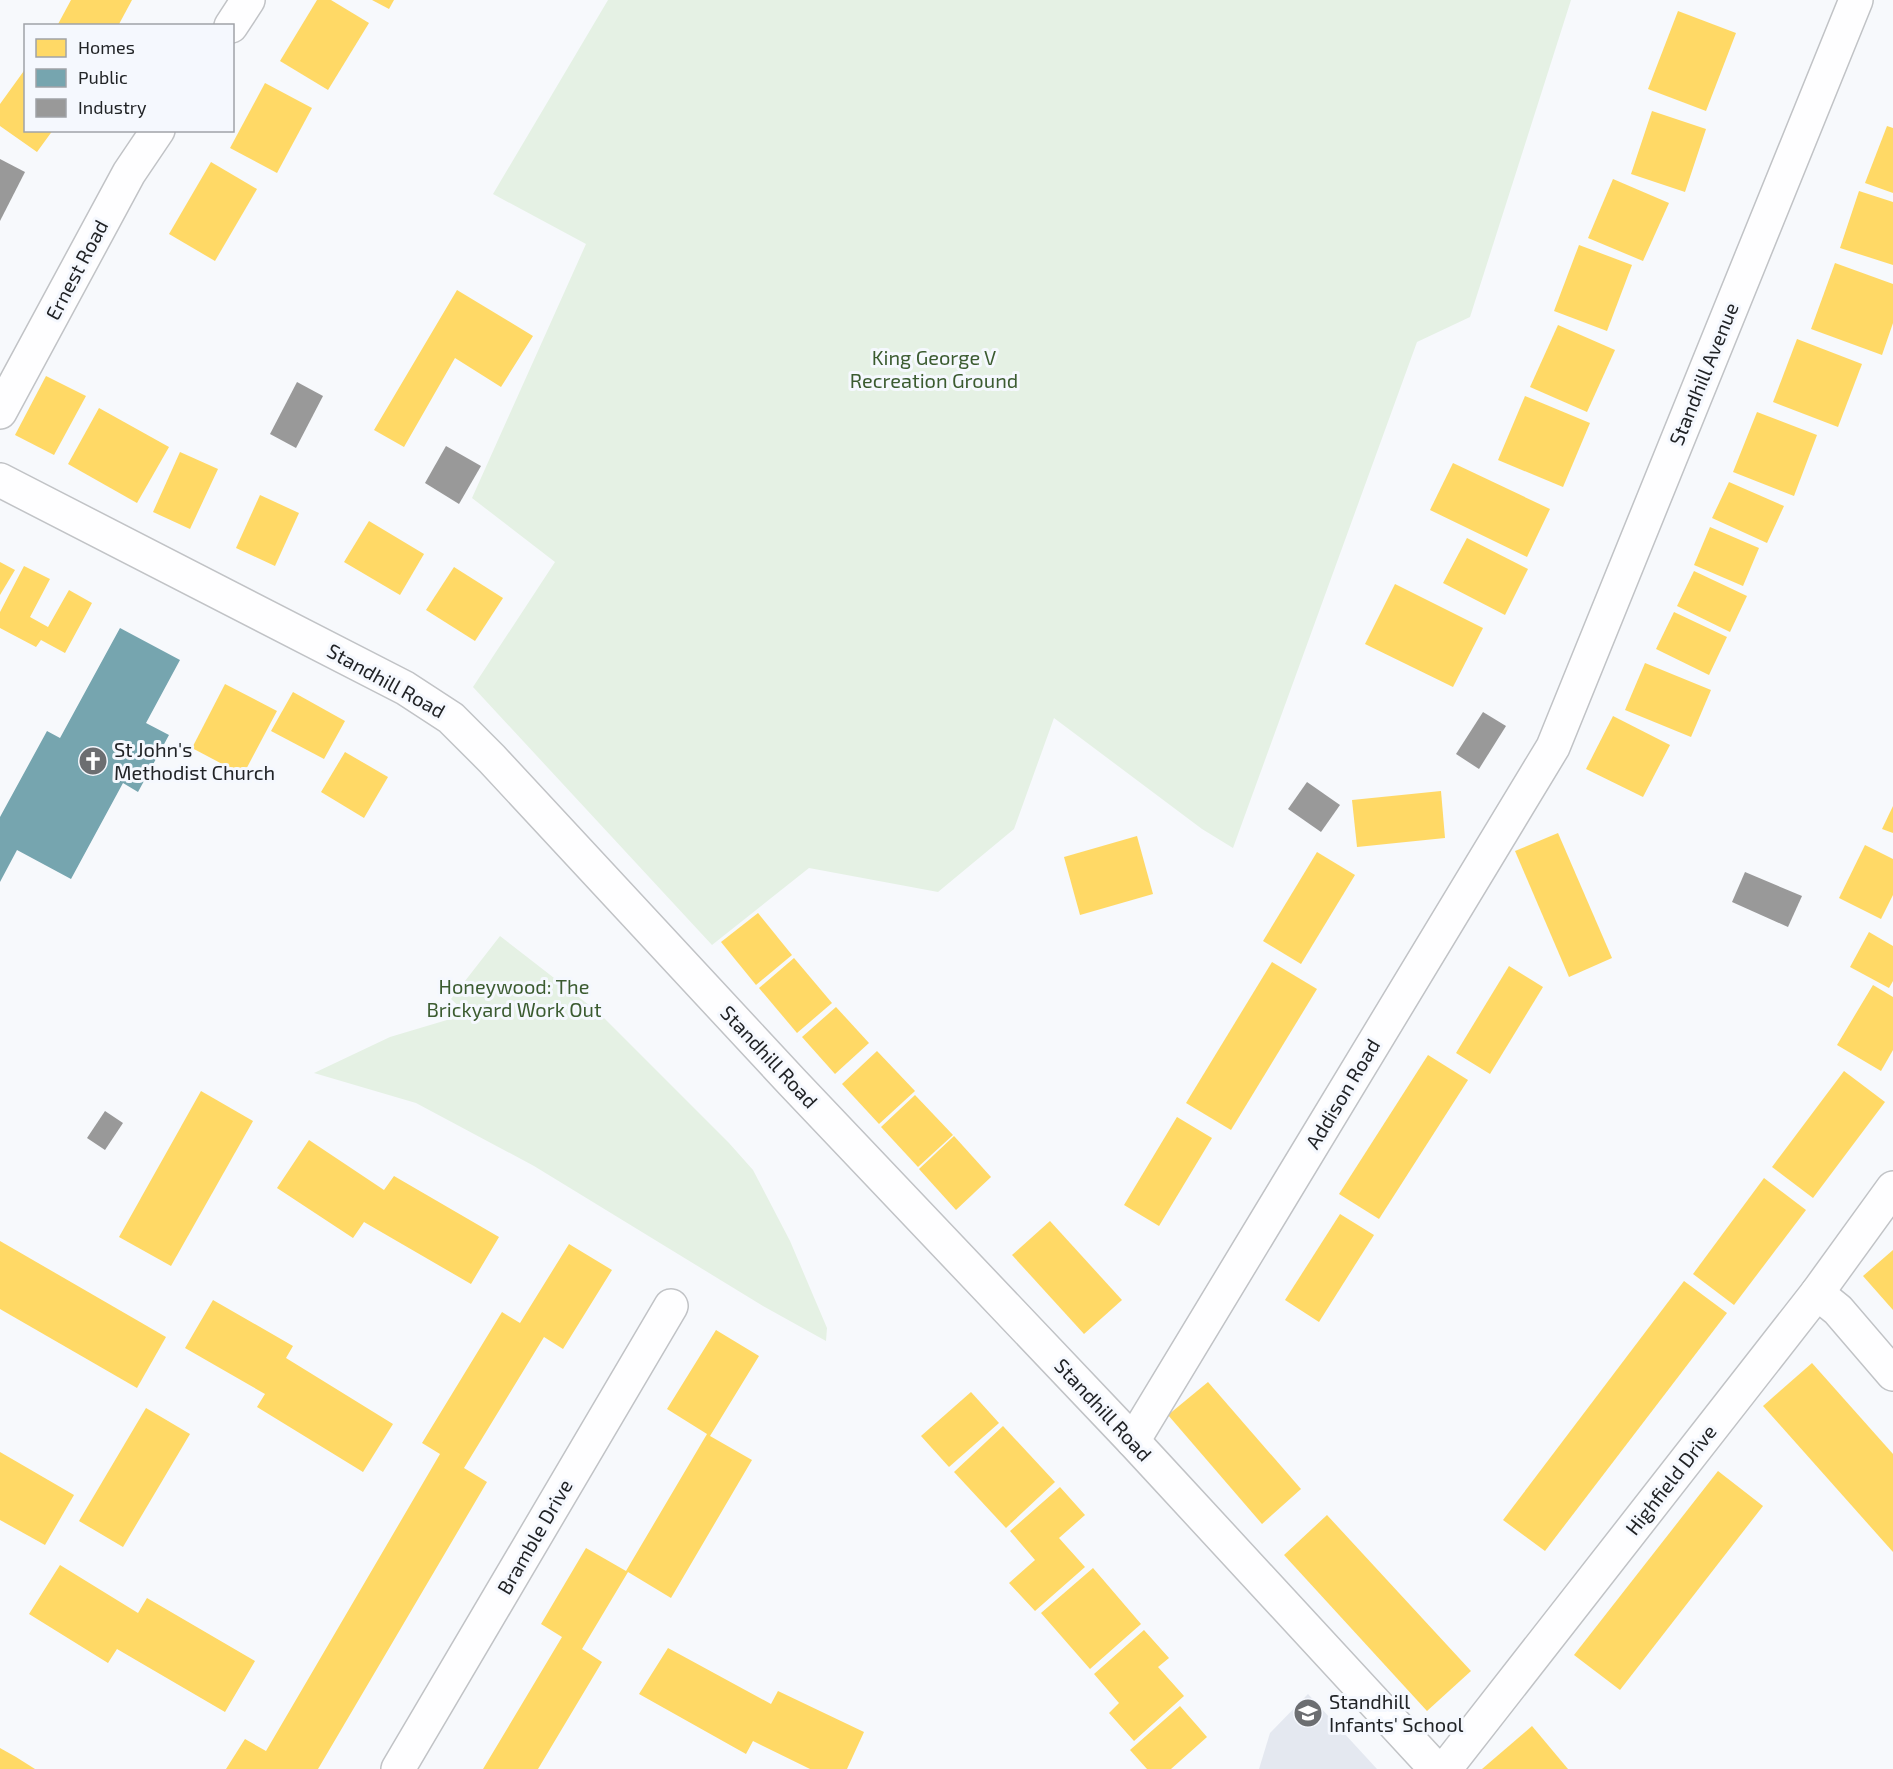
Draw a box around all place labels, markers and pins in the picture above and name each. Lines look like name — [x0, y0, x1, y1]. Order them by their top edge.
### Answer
place label: St John's Methodist Church — [114, 737, 275, 784]
church icon: St John's Methodist Church — [77, 745, 109, 777]
place label: Standhill Infants' School — [1329, 1689, 1464, 1736]
school or university icon: Standhill Infants' School — [1292, 1697, 1324, 1729]

